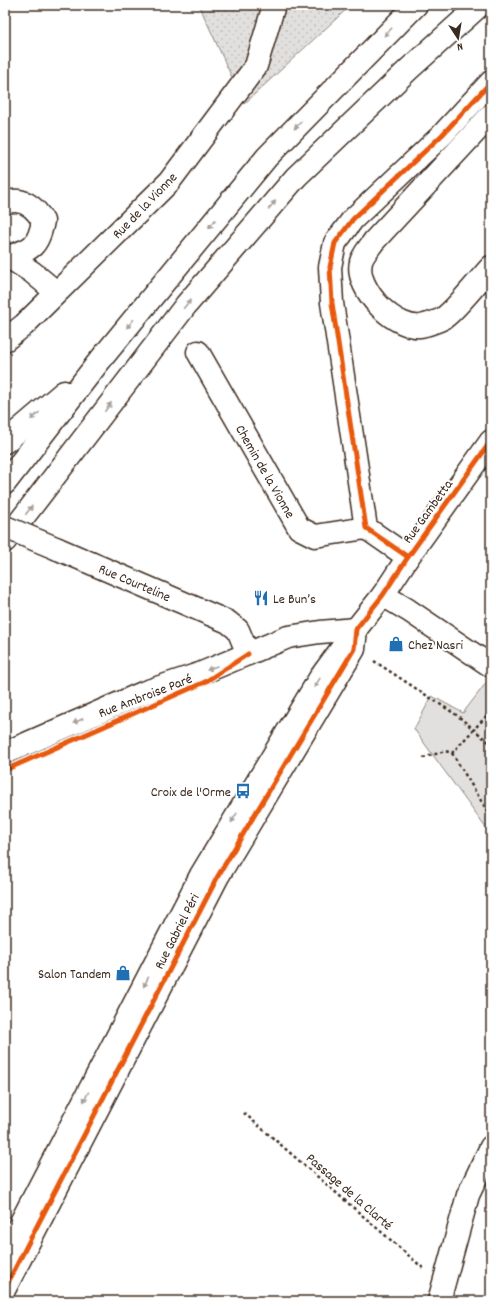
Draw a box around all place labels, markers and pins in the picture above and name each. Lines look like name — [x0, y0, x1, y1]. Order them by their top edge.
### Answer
restaurant icon: Le Bun’s — [252, 589, 270, 607]
place label: Le Bun’s — [273, 590, 316, 610]
shop icon: Chez Nasri — [387, 635, 405, 653]
place label: Chez Nasri — [408, 636, 464, 656]
bus stop icon: Croix de l'Orme — [234, 782, 252, 800]
place label: Croix de l'Orme — [151, 783, 231, 803]
shop icon: Salon Tandem — [114, 964, 132, 982]
place label: Salon Tandem — [38, 965, 111, 985]

